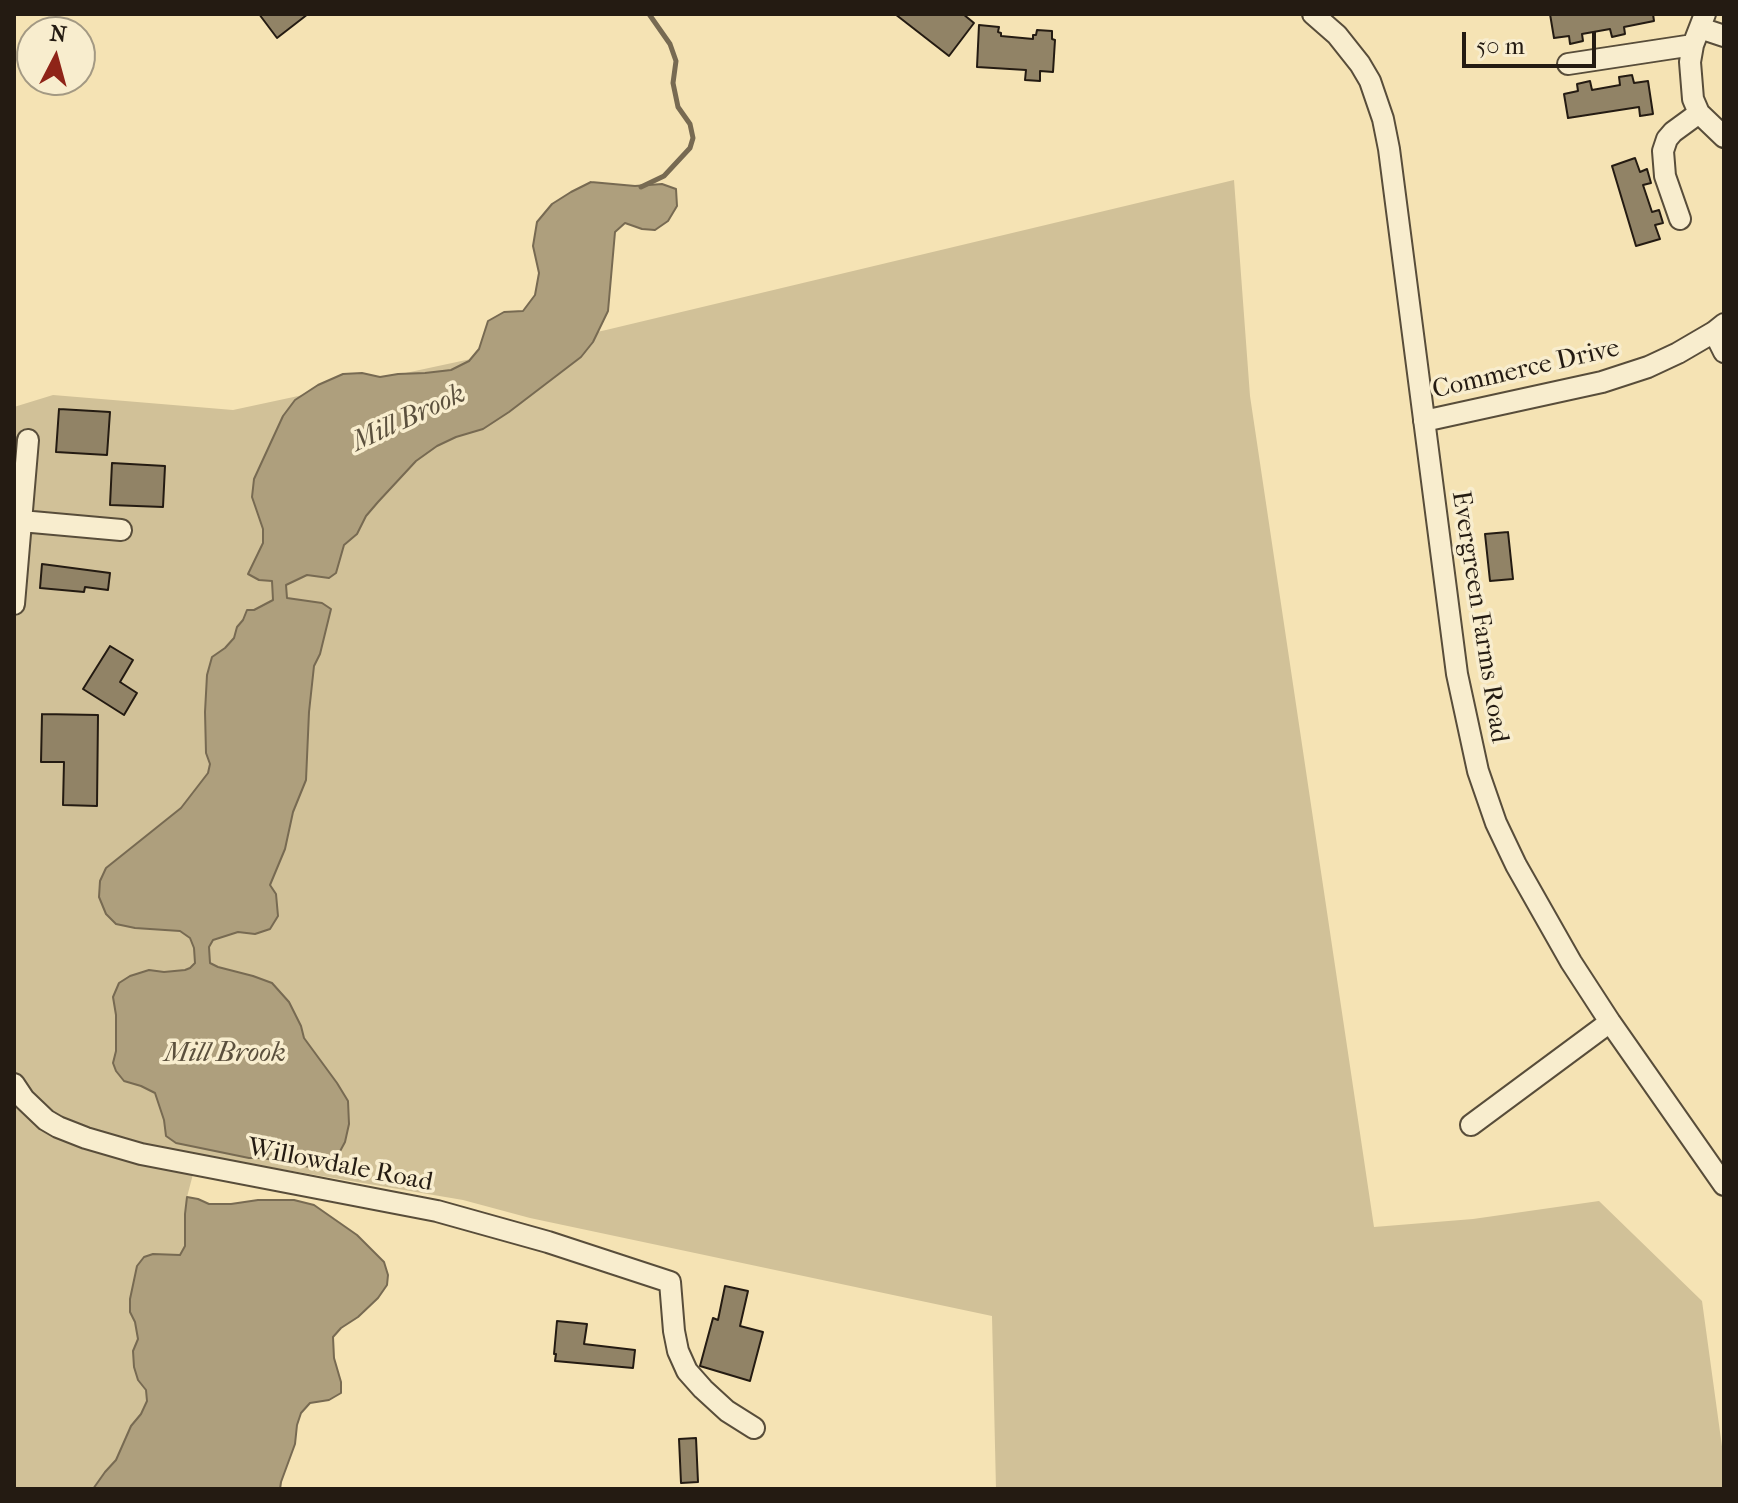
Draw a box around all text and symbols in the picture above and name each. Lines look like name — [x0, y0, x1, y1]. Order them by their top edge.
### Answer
north arrow — [16, 16, 96, 96]
scale bar — [1466, 16, 1600, 66]
text: N — [49, 20, 68, 48]
text: 50 m — [1476, 32, 1525, 60]
street label: Commerce Drive — [1429, 333, 1623, 407]
water label: Mill Brook — [347, 378, 471, 460]
street label: Evergreen Farms Road — [1444, 489, 1514, 745]
water label: Mill Brook — [164, 1037, 286, 1071]
street label: Willowdale Road — [245, 1133, 435, 1199]

